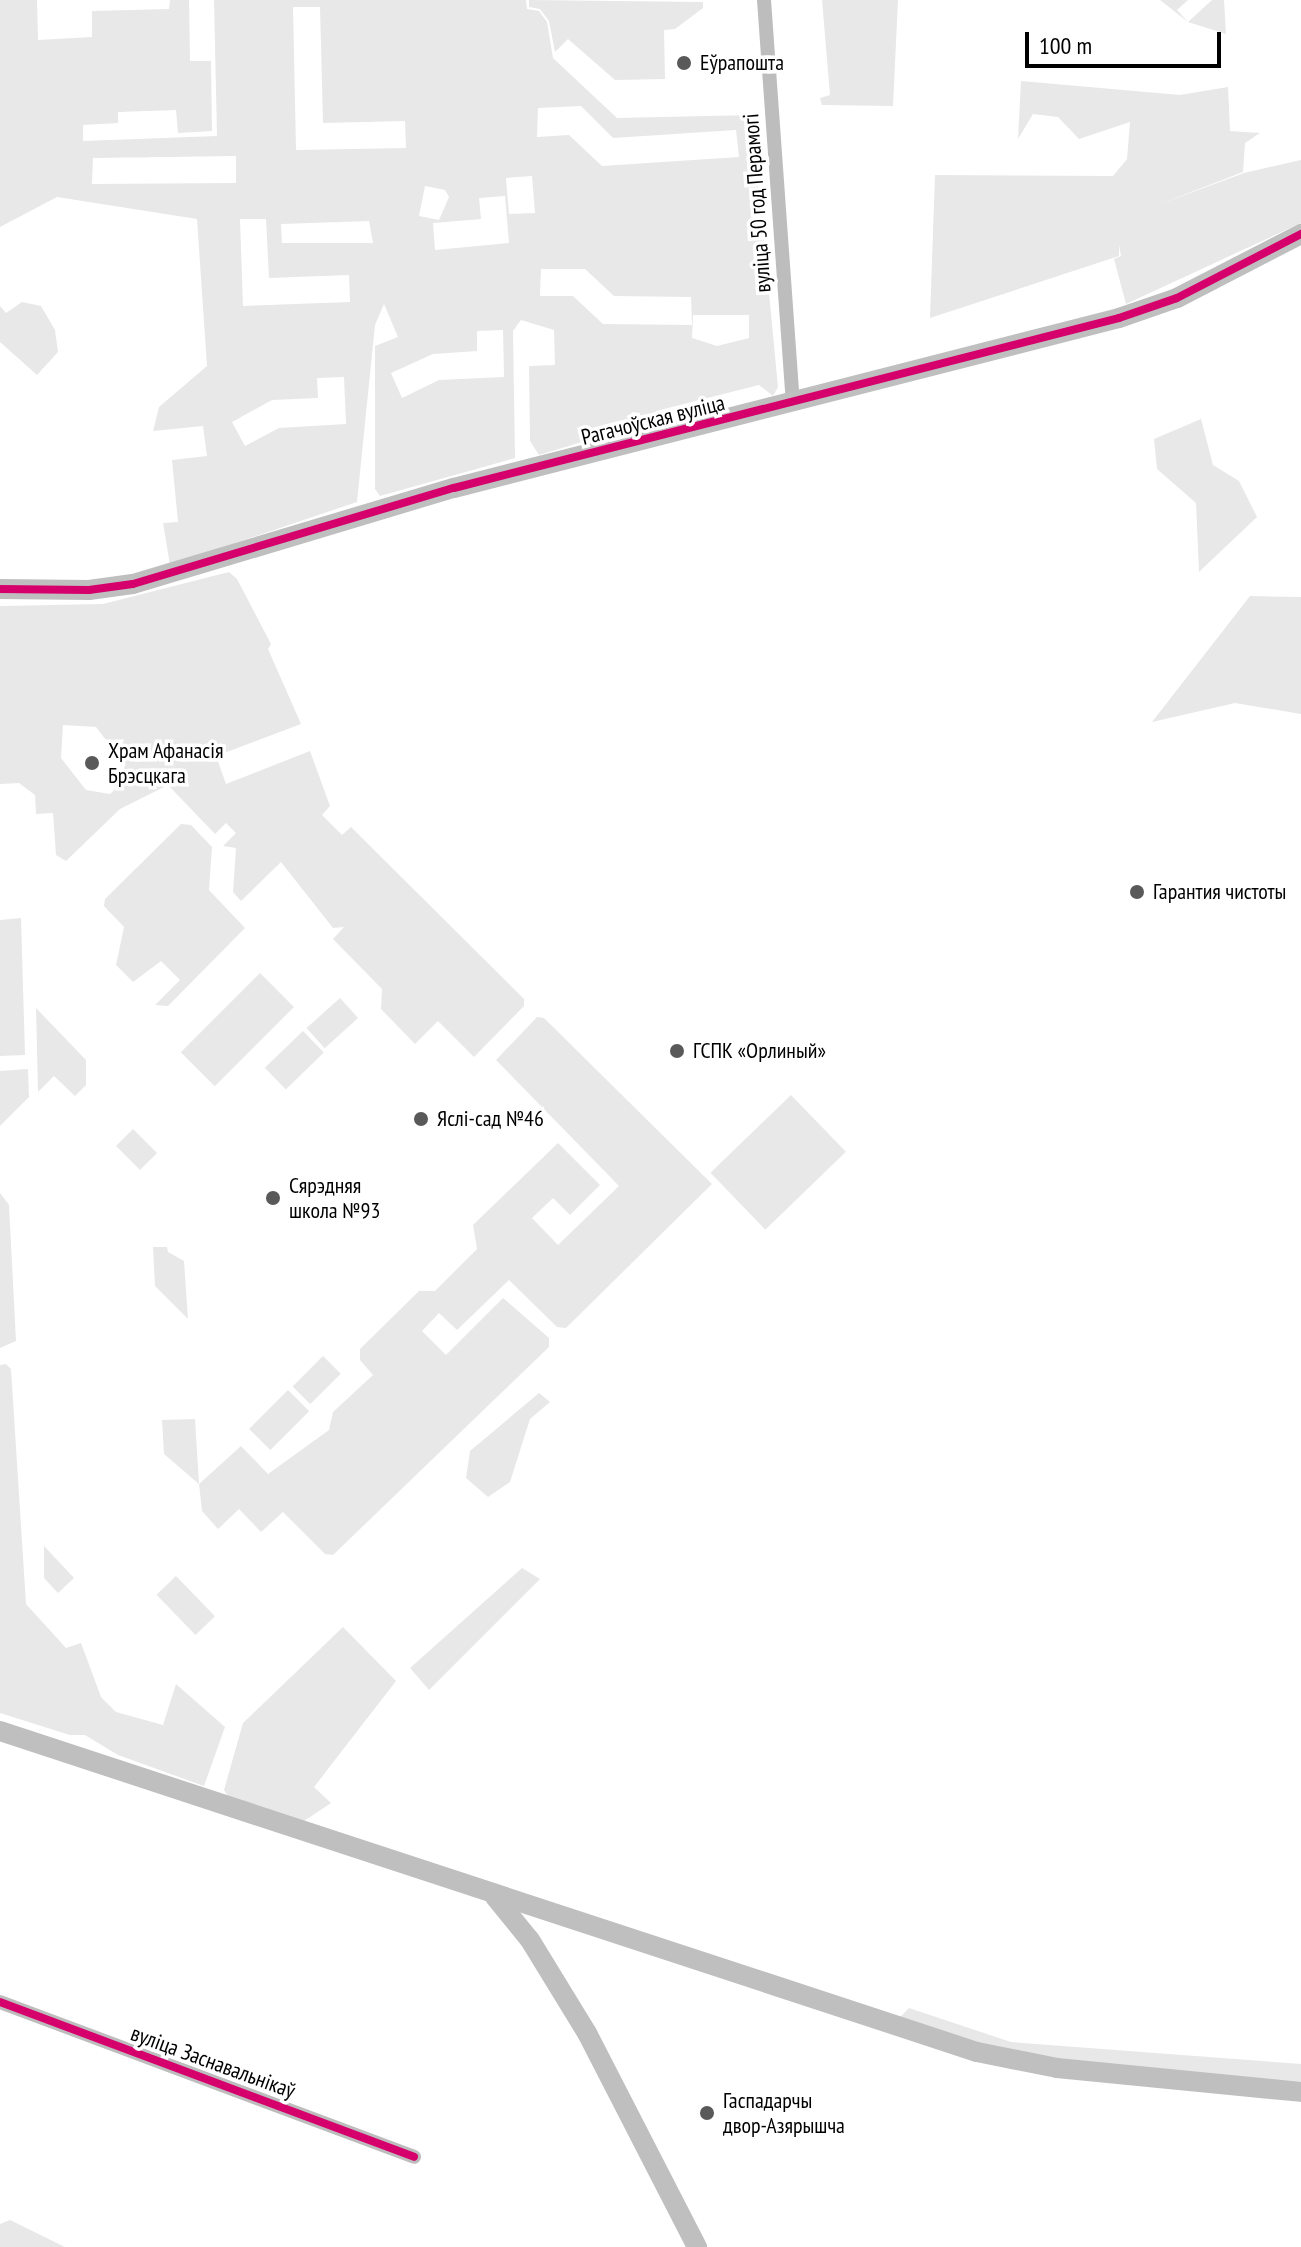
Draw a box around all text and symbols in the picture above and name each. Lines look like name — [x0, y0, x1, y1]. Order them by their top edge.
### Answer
scale bar — [1029, 16, 1225, 66]
text: 100 m — [1039, 30, 1092, 61]
place label: Еўрапошта — [700, 50, 784, 76]
marker: Еўрапошта — [675, 54, 693, 72]
street label: вуліца 50 год Перамогі — [738, 112, 776, 294]
street label: Рагачоўская вуліца — [578, 389, 728, 451]
place label: Храм Афанасія Брэсцкага — [108, 737, 224, 788]
marker: Храм Афанасія Брэсцкага — [83, 754, 101, 772]
place label: Гарантия чистоты — [1153, 879, 1286, 905]
marker: Гарантия чистоты — [1128, 883, 1146, 901]
place label: ГСПК «Орлиный» — [693, 1038, 826, 1064]
marker: ГСПК «Орлиный» — [668, 1042, 686, 1060]
place label: Яслі-сад №46 — [437, 1106, 544, 1132]
marker: Яслі-сад №46 — [412, 1110, 430, 1128]
place label: Сярэдняя школа №93 — [289, 1172, 380, 1224]
marker: Сярэдняя школа №93 — [264, 1189, 282, 1207]
street label: вуліца Заснавальнікаў — [127, 2020, 299, 2104]
place label: Гаспадарчы двор-Азярышча — [723, 2087, 845, 2138]
marker: Гаспадарчы двор-Азярышча — [698, 2104, 716, 2122]

